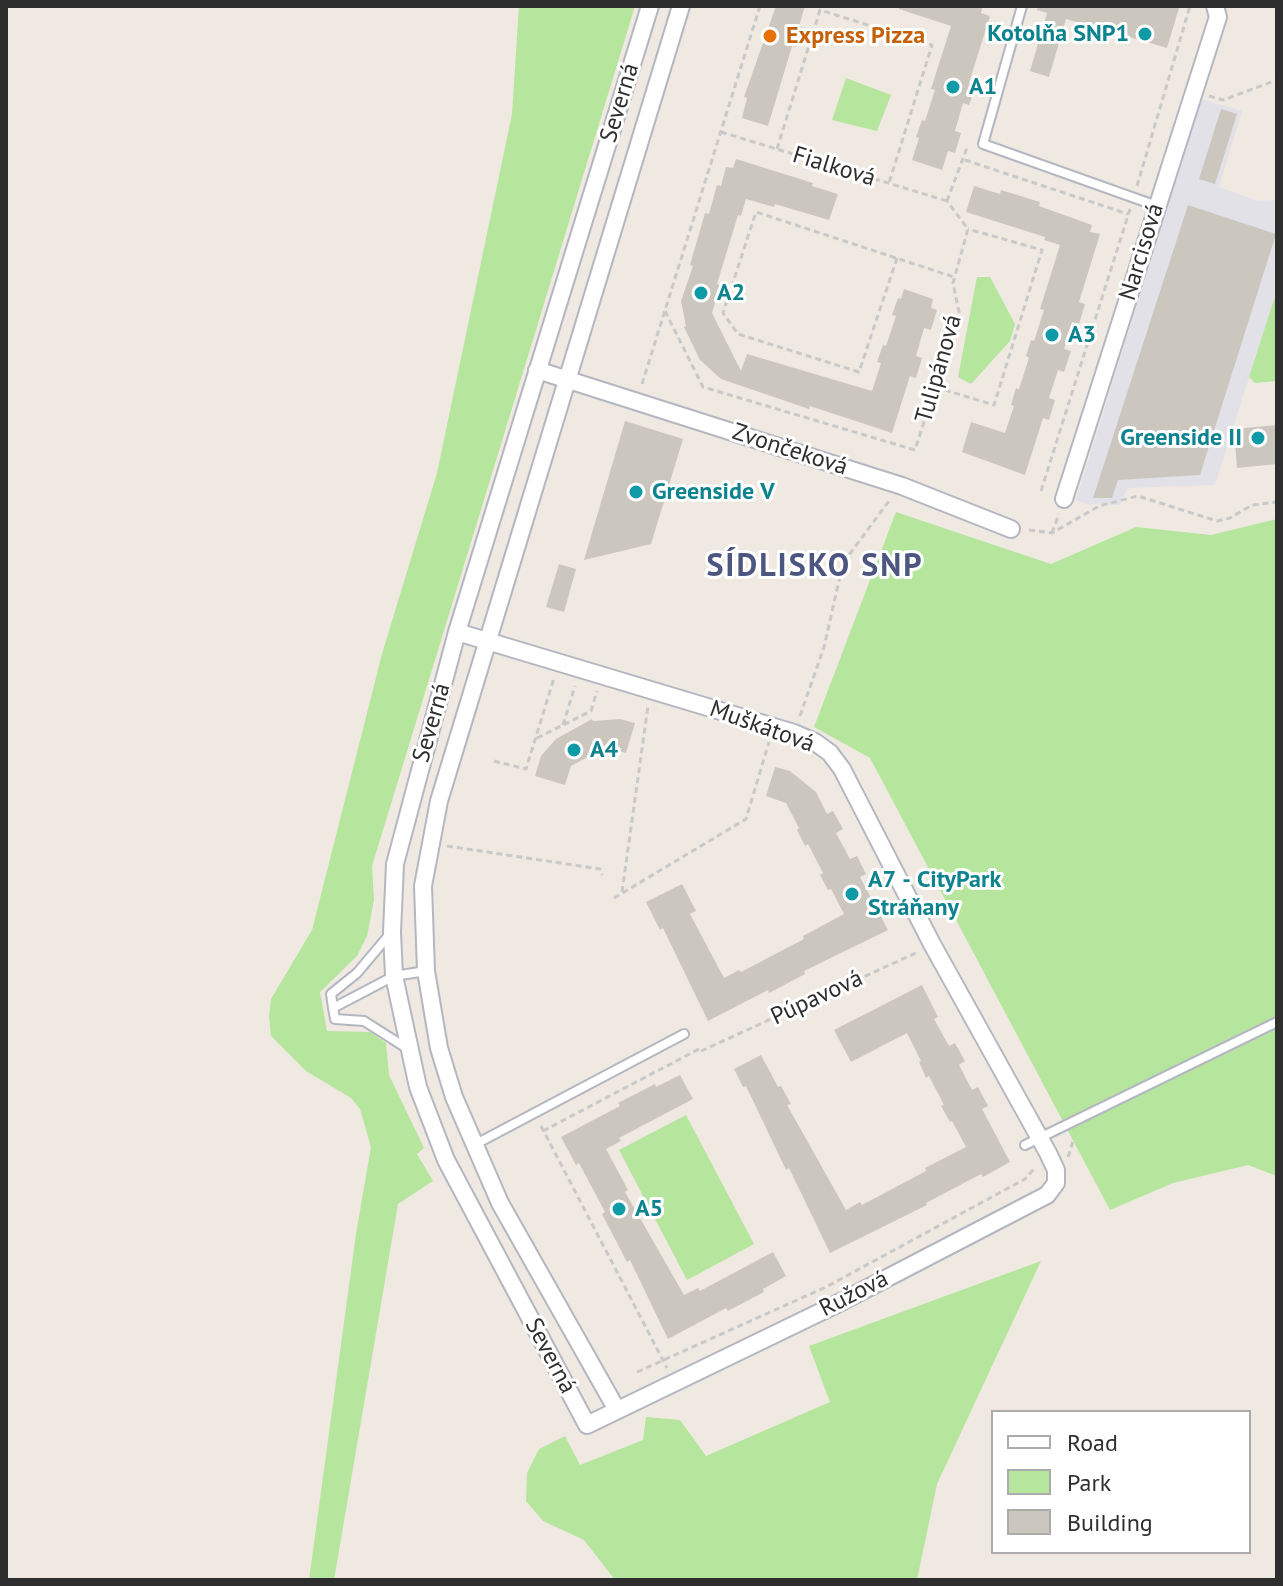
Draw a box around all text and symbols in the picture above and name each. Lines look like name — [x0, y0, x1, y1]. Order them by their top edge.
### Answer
place label: Kotolňa SNP1 — [987, 20, 1129, 48]
place label: Express Pizza — [786, 22, 925, 50]
marker: Kotolňa SNP1 — [1136, 25, 1154, 43]
marker: Express Pizza — [761, 27, 779, 45]
street label: Severná — [594, 60, 646, 146]
place label: A1 — [969, 73, 997, 101]
marker: A1 — [944, 78, 962, 96]
street label: Fialková — [789, 141, 879, 193]
street label: Narcisová — [1114, 200, 1170, 304]
place label: A2 — [717, 279, 745, 307]
marker: A2 — [692, 284, 710, 302]
street label: Tulipánová — [910, 312, 968, 426]
place label: A3 — [1068, 321, 1096, 349]
marker: A3 — [1043, 326, 1061, 344]
street label: Zvončeková — [729, 418, 851, 482]
place label: Greenside II — [1120, 424, 1242, 452]
marker: Greenside II — [1249, 429, 1267, 447]
place label: Greenside V — [652, 478, 775, 506]
marker: Greenside V — [627, 483, 645, 501]
district label: SÍDLISKO SNP — [706, 548, 924, 586]
street label: Severná — [407, 680, 457, 766]
street label: Muškátová — [706, 695, 818, 759]
place label: A4 — [590, 736, 618, 764]
marker: A4 — [565, 741, 583, 759]
place label: A7 - CityPark Stráňany — [868, 866, 1001, 922]
marker: A7 - CityPark Stráňany — [843, 885, 861, 903]
street label: Púpavová — [767, 964, 867, 1032]
place label: A5 — [635, 1195, 663, 1223]
marker: A5 — [610, 1200, 628, 1218]
street label: Ružová — [815, 1265, 893, 1323]
street label: Severná — [518, 1313, 582, 1399]
legend — [991, 1410, 1251, 1554]
text: Road — [1067, 1427, 1118, 1458]
text: Park — [1067, 1467, 1111, 1498]
text: Building — [1067, 1507, 1153, 1538]

